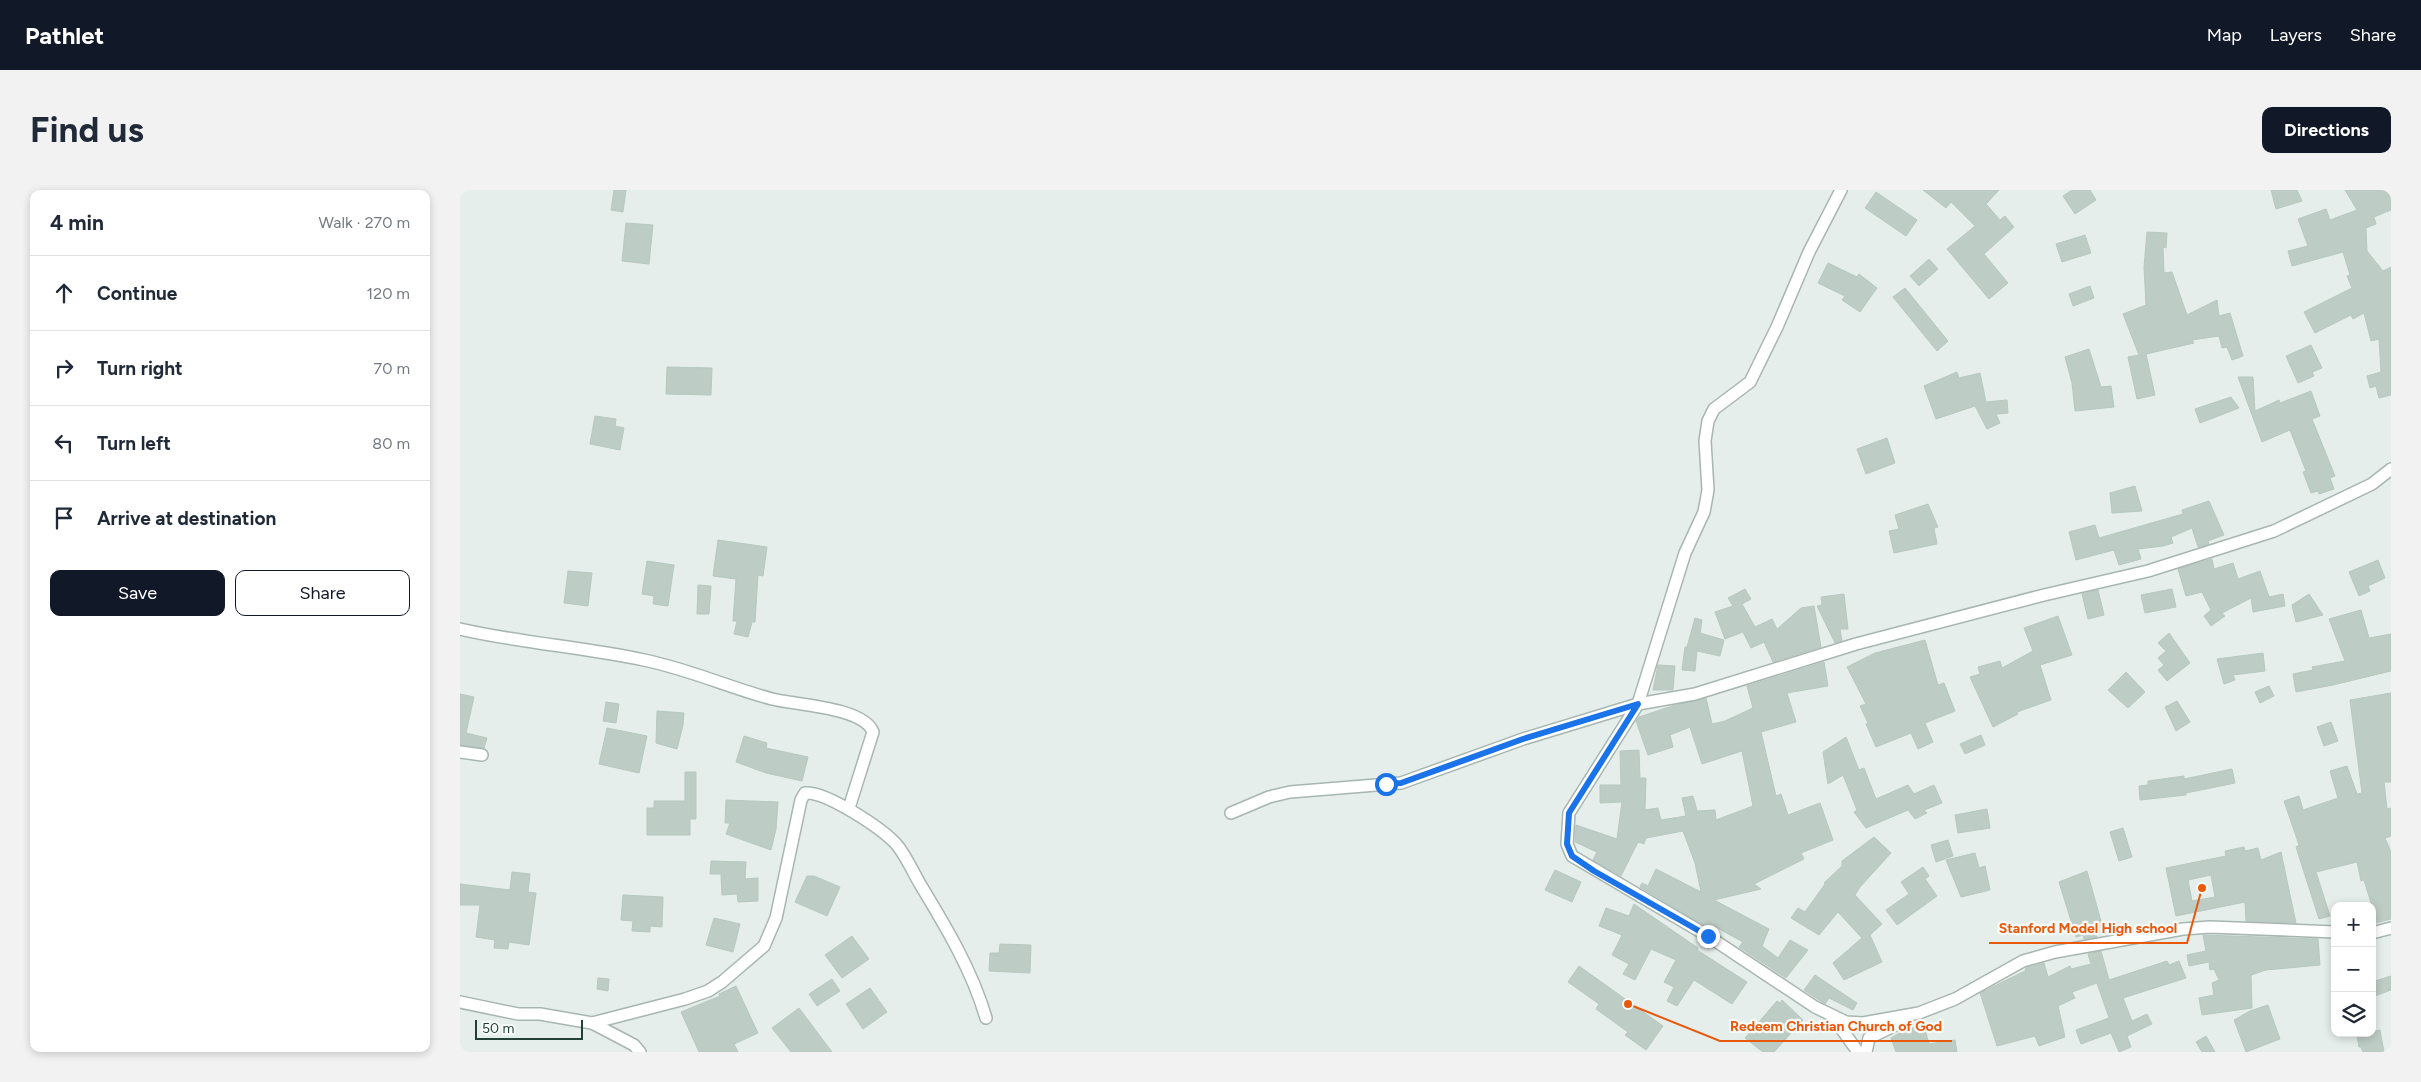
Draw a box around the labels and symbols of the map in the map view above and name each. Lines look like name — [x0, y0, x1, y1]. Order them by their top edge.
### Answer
route start — [1375, 773, 1398, 796]
callout: Stanford Model High school — [1989, 914, 2187, 943]
text: Stanford Model High school — [1999, 920, 2177, 937]
route end — [1697, 925, 1720, 948]
callout: Redeem Christian Church of God — [1720, 1012, 1952, 1041]
scale bar — [475, 1017, 582, 1040]
text: Redeem Christian Church of God — [1730, 1018, 1942, 1035]

